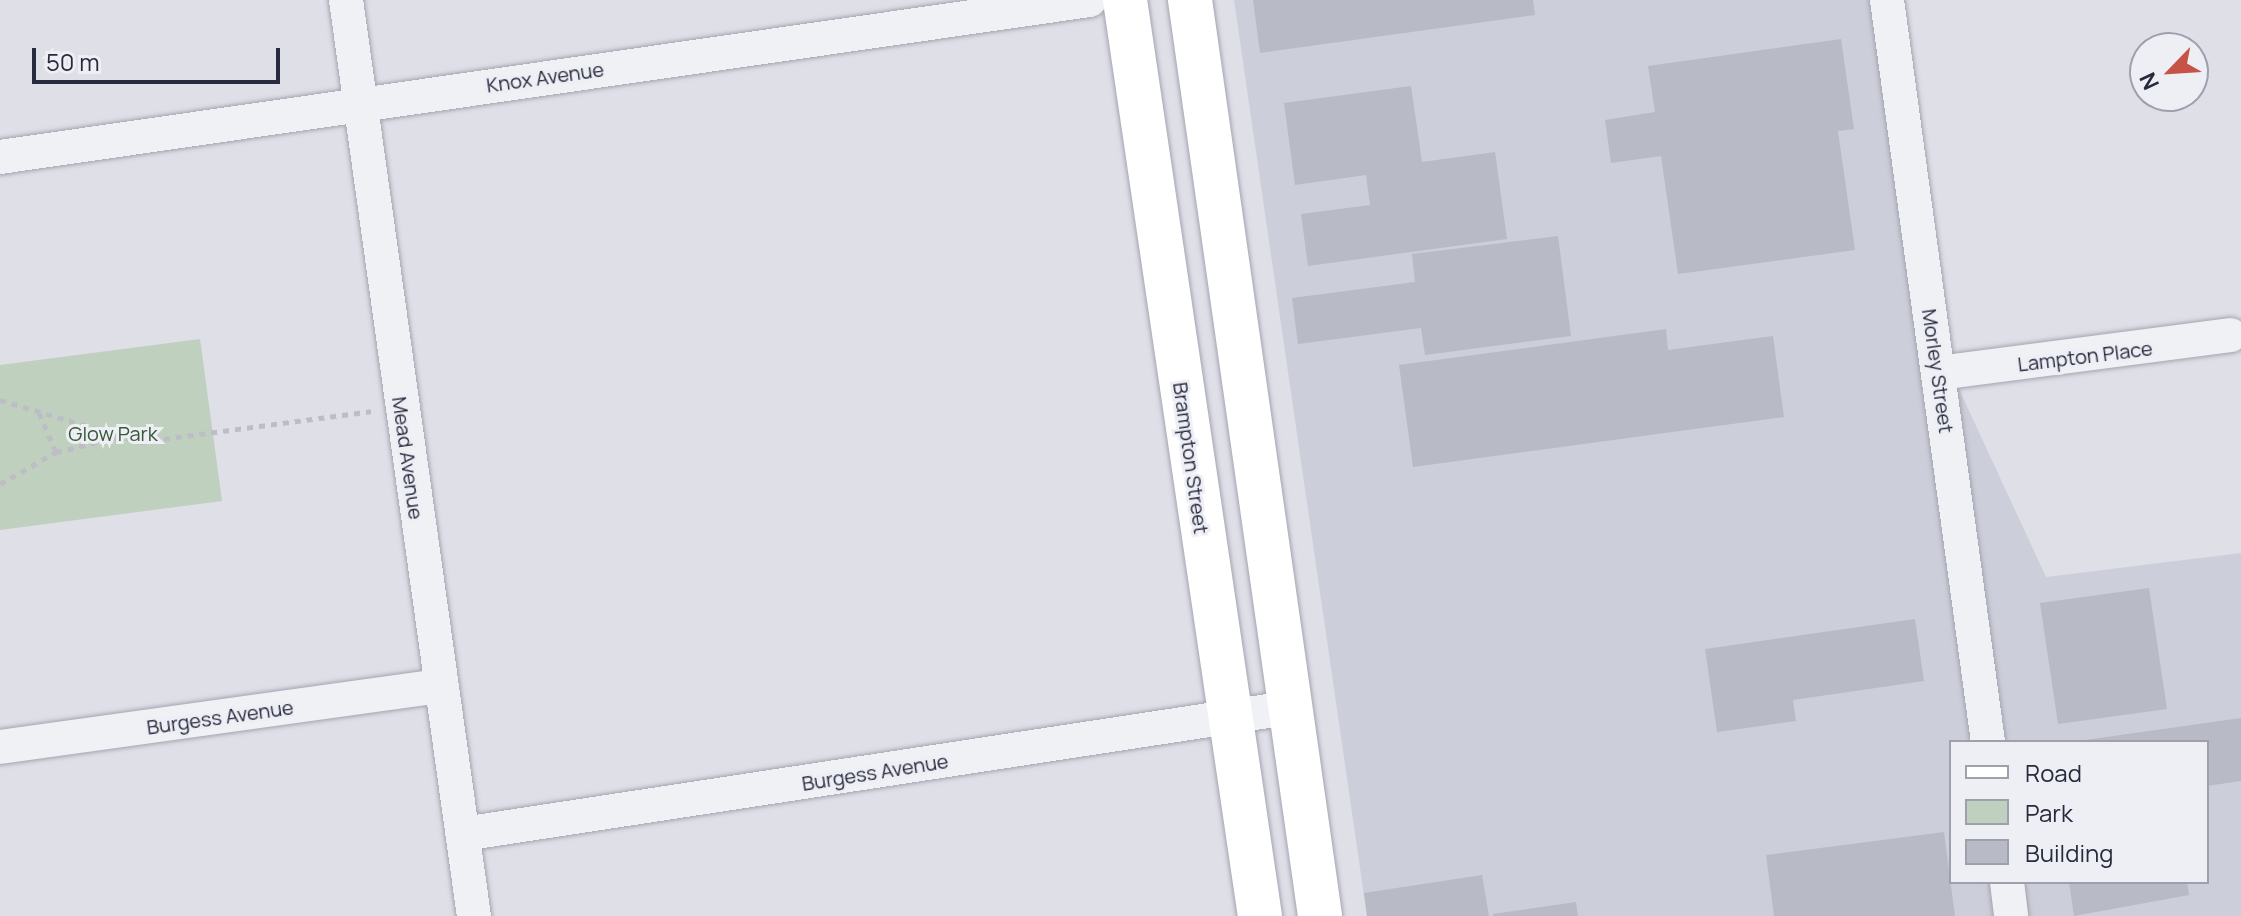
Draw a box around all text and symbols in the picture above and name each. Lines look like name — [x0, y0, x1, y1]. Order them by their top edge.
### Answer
scale bar — [36, 32, 284, 82]
north arrow — [2129, 32, 2209, 112]
text: 50 m — [46, 45, 100, 78]
street label: Knox Avenue — [485, 57, 605, 97]
text: N — [2132, 68, 2166, 95]
street label: Morley Street — [1917, 307, 1959, 435]
street label: Lampton Place — [2016, 336, 2154, 376]
street label: Brampton Street — [1168, 381, 1214, 535]
street label: Mead Avenue — [388, 395, 428, 521]
park label: Glow Park — [68, 421, 158, 445]
street label: Burgess Avenue — [145, 695, 295, 739]
legend — [1949, 740, 2209, 884]
street label: Burgess Avenue — [800, 749, 950, 795]
text: Road — [2025, 756, 2082, 789]
text: Park — [2025, 796, 2073, 829]
text: Building — [2025, 836, 2113, 869]

